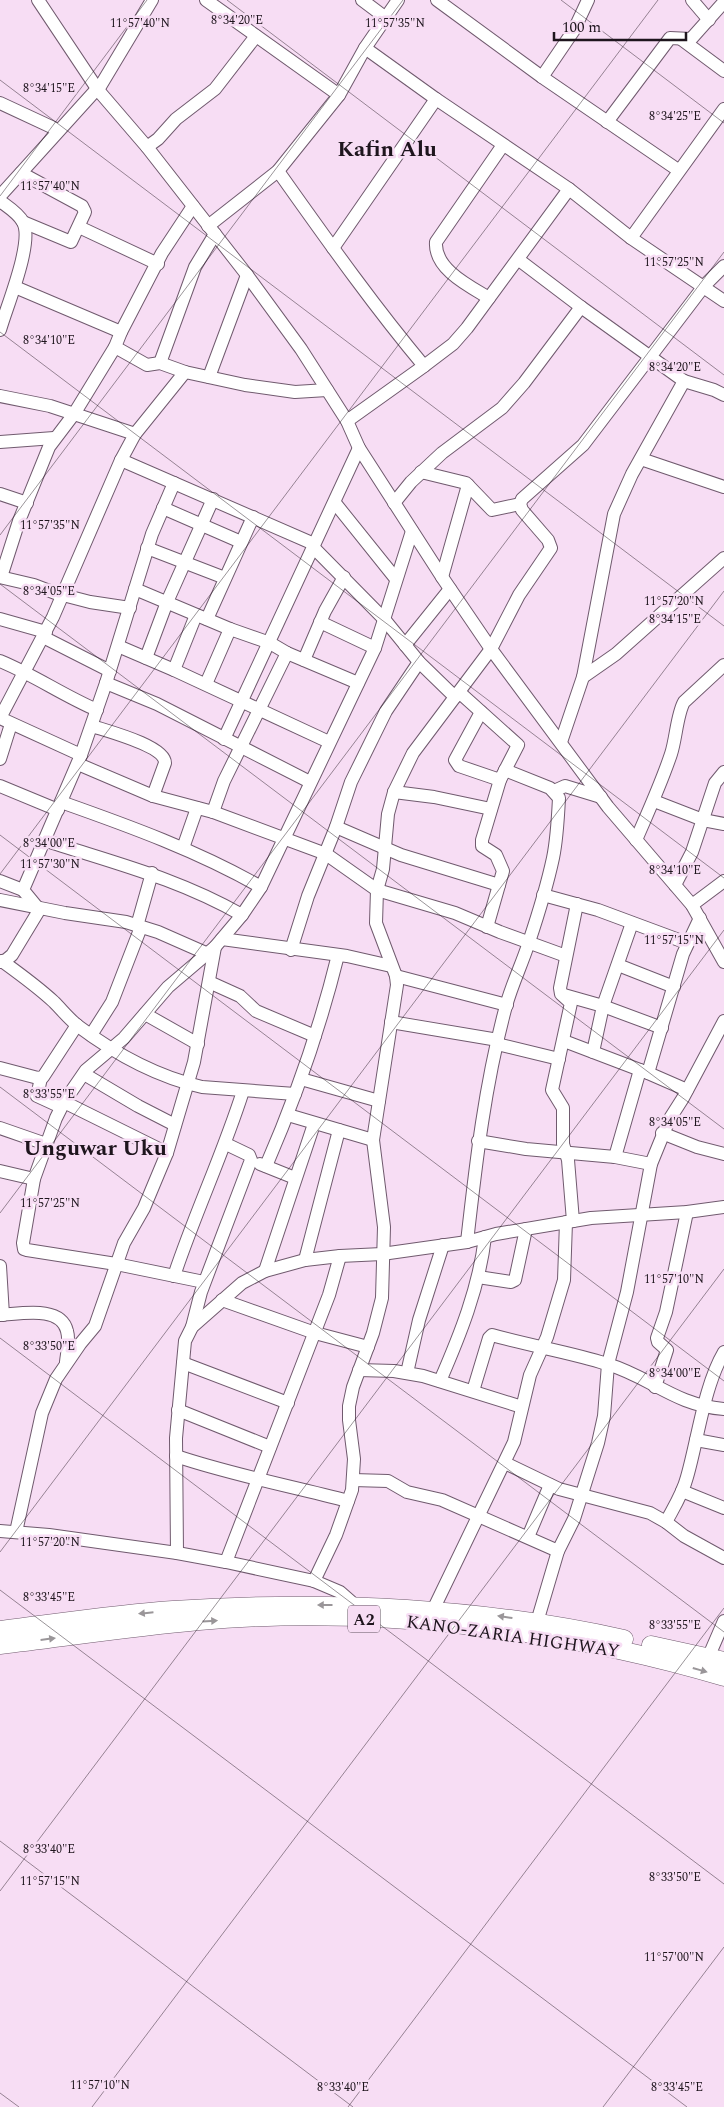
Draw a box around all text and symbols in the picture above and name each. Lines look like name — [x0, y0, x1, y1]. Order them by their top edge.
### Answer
scale bar — [554, 10, 686, 42]
text: 8°34'20"E — [211, 11, 263, 30]
text: 11°57'40"N — [110, 14, 170, 33]
text: 11°57'35"N — [365, 14, 425, 33]
text: 100 m — [562, 16, 601, 39]
text: 8°34'15"E — [23, 79, 75, 98]
text: 8°34'25"E — [649, 107, 701, 126]
district label: Kafin Alu — [337, 133, 437, 166]
text: 11°57'40"N — [20, 177, 80, 196]
text: 11°57'25"N — [644, 253, 704, 272]
text: 8°34'10"E — [23, 331, 75, 350]
text: 8°34'20"E — [649, 358, 701, 377]
text: 11°57'35"N — [20, 516, 80, 535]
text: 8°34'05"E — [23, 582, 75, 601]
text: 11°57'20"N — [644, 592, 704, 611]
text: 8°34'15"E — [649, 610, 701, 629]
text: 8°34'00"E — [23, 834, 75, 853]
text: 11°57'30"N — [20, 855, 80, 874]
text: 8°34'10"E — [649, 861, 701, 880]
text: 11°57'15"N — [644, 931, 704, 950]
text: 8°33'55"E — [23, 1085, 75, 1104]
text: 8°34'05"E — [649, 1113, 701, 1132]
district label: Unguwar Uku — [23, 1132, 167, 1165]
text: 11°57'25"N — [20, 1194, 80, 1213]
text: 11°57'10"N — [644, 1270, 704, 1289]
text: 8°33'50"E — [23, 1337, 75, 1356]
text: 8°34'00"E — [649, 1364, 701, 1383]
text: 11°57'20"N — [20, 1533, 80, 1552]
text: 8°33'45"E — [23, 1588, 75, 1607]
one-way arrow — [317, 1601, 333, 1609]
road number: A2 — [348, 1606, 380, 1632]
street label: KANO-ZARIA HIGHWAY — [405, 1608, 621, 1665]
one-way arrow — [137, 1609, 153, 1617]
one-way arrow — [496, 1613, 512, 1621]
one-way arrow — [202, 1616, 218, 1624]
text: 8°33'55"E — [649, 1616, 701, 1635]
one-way arrow — [41, 1635, 57, 1643]
one-way arrow — [693, 1666, 708, 1674]
text: 8°33'40"E — [23, 1840, 75, 1859]
text: 8°33'50"E — [649, 1868, 701, 1887]
text: 11°57'15"N — [20, 1872, 80, 1891]
text: 11°57'00"N — [644, 1948, 704, 1967]
text: 11°57'10"N — [70, 2076, 130, 2095]
text: 8°33'40"E — [317, 2078, 369, 2097]
text: 8°33'45"E — [651, 2078, 703, 2097]

